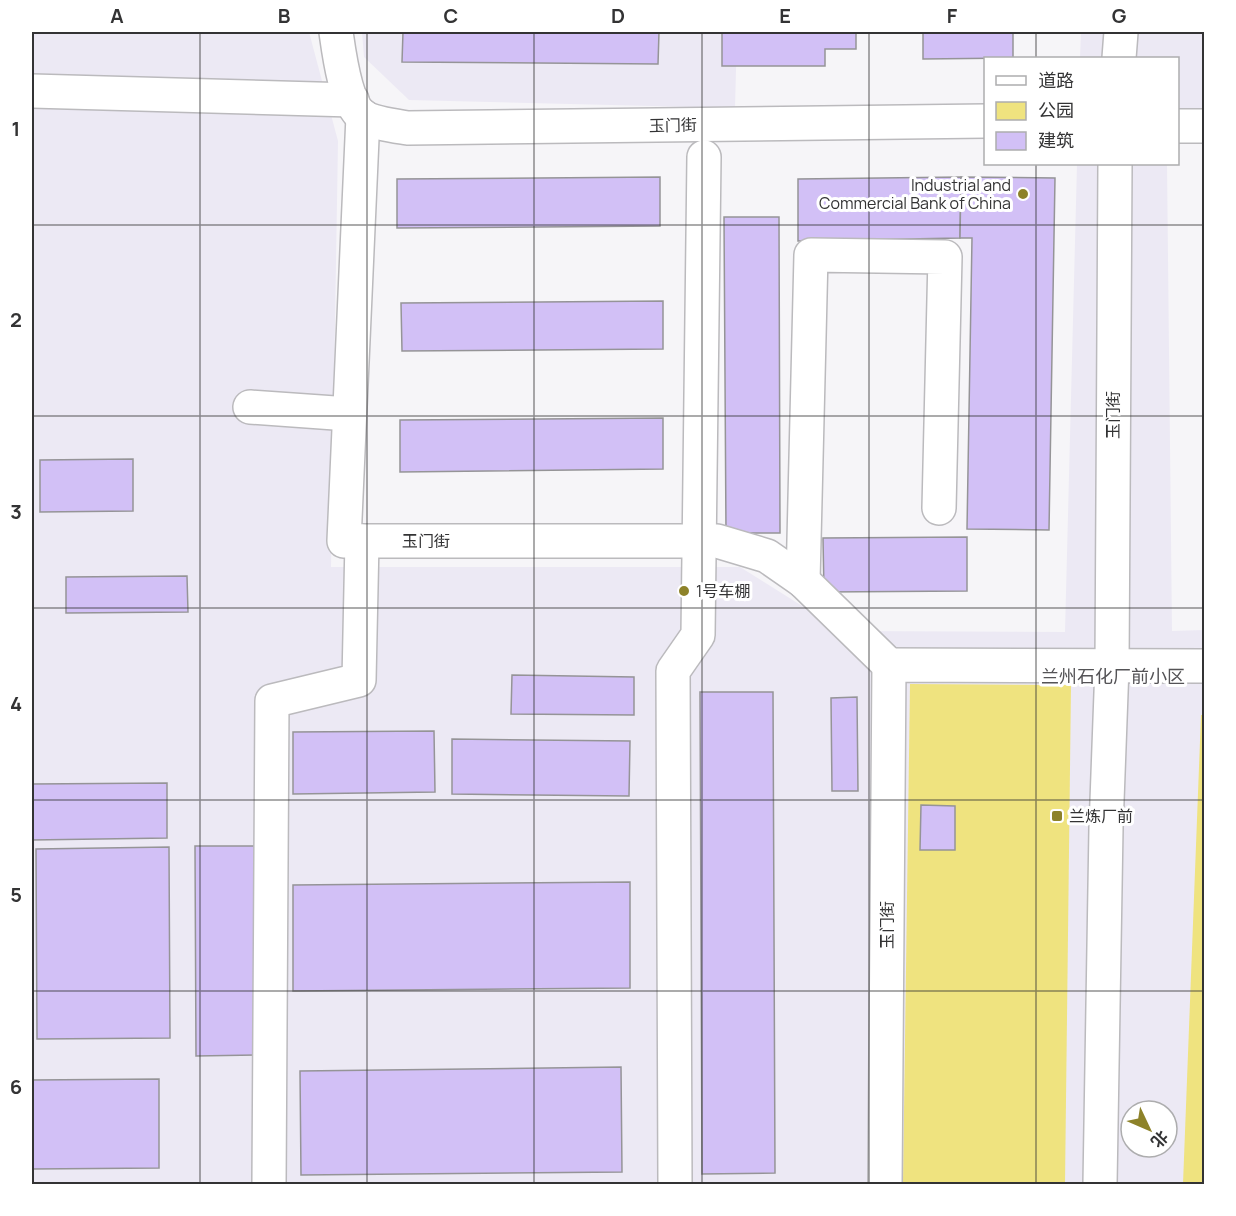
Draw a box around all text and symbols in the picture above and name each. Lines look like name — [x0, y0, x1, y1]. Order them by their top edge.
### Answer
text: A — [110, 2, 124, 29]
text: B — [278, 2, 291, 29]
text: C — [444, 2, 458, 29]
text: D — [611, 2, 625, 29]
text: E — [779, 2, 791, 29]
text: F — [947, 2, 958, 29]
text: G — [1112, 2, 1127, 29]
legend — [984, 57, 1179, 165]
text: 道路 — [1038, 68, 1074, 92]
text: 公园 — [1038, 98, 1074, 122]
street label: 玉门街 — [649, 114, 697, 136]
text: 1 — [12, 115, 20, 142]
text: 建筑 — [1038, 128, 1074, 152]
place label: Industrial and Commercial Bank of China — [819, 174, 1011, 214]
marker: Industrial and Commercial Bank of China — [1016, 187, 1030, 201]
text: 2 — [10, 306, 22, 333]
street label: 玉门街 — [1102, 391, 1124, 439]
text: 3 — [10, 498, 22, 525]
street label: 玉门街 — [402, 530, 450, 552]
place label: 1号车棚 — [696, 580, 750, 602]
marker: 1号车棚 — [677, 584, 691, 598]
district label: 兰州石化厂前小区 — [1041, 664, 1185, 688]
text: 4 — [10, 690, 22, 717]
place label: 兰炼厂前 — [1069, 805, 1133, 827]
marker: 兰炼厂前 — [1050, 809, 1064, 823]
text: 5 — [10, 881, 22, 908]
street label: 玉门街 — [876, 901, 898, 949]
text: 6 — [10, 1073, 22, 1100]
north arrow — [1119, 1099, 1179, 1159]
text: 北 — [1146, 1126, 1173, 1153]

